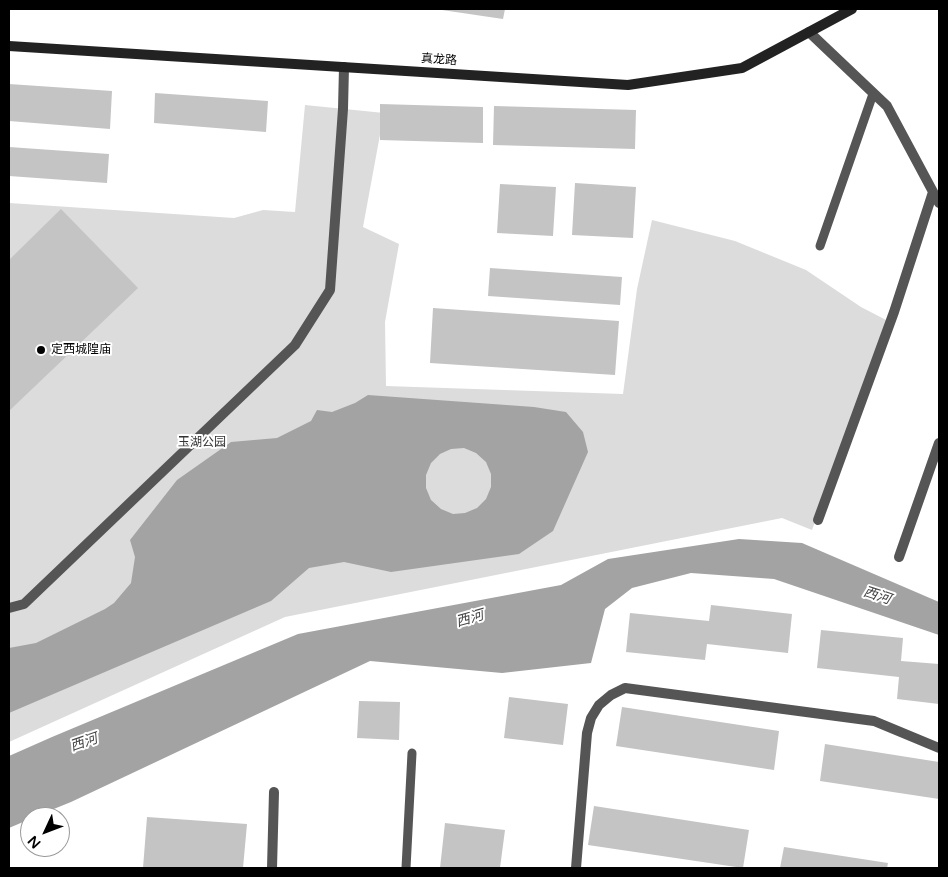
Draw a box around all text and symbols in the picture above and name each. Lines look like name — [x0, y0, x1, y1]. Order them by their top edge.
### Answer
street label: 真龙路 — [421, 52, 457, 68]
place label: 定西城隍庙 — [51, 343, 111, 357]
marker: 定西城隍庙 — [35, 344, 47, 356]
park label: 玉湖公园 — [178, 436, 226, 450]
water label: 西河 — [861, 584, 893, 608]
water label: 西河 — [454, 607, 486, 631]
water label: 西河 — [68, 730, 100, 756]
north arrow — [20, 807, 70, 857]
text: N — [24, 832, 44, 852]

